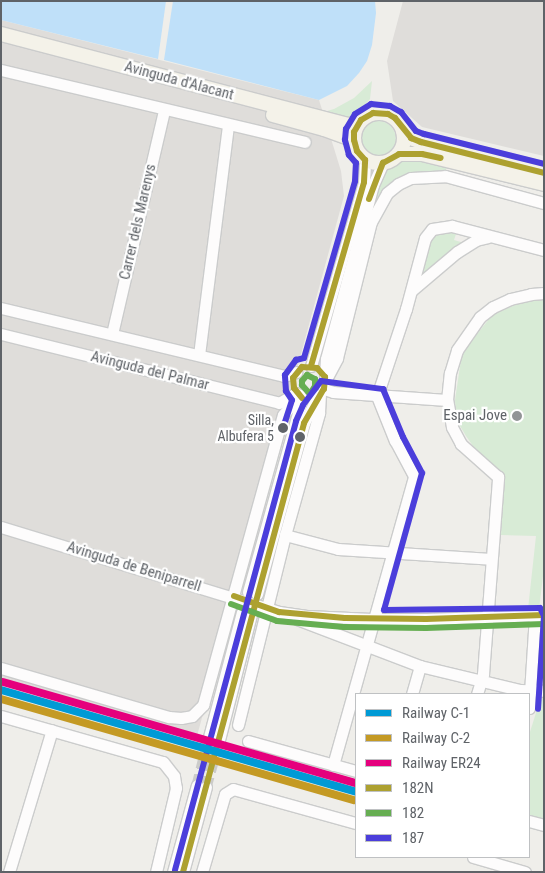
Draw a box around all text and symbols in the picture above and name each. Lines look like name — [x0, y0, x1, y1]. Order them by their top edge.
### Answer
street label: Avinguda d'Alacant — [122, 58, 236, 104]
street label: Carrer dels Marenys — [116, 162, 160, 282]
street label: Avinguda del Palmar — [89, 348, 211, 394]
place label: Espai Jove — [443, 407, 507, 425]
marker: Espai Jove — [511, 410, 523, 422]
place label: Silla, Albufera 5 — [217, 412, 274, 444]
marker: Silla, Albufera 5 — [278, 423, 288, 433]
unlabelled marker — [295, 432, 305, 442]
street label: Avinguda de Beniparrell — [65, 538, 203, 596]
legend — [355, 693, 530, 858]
text: Railway C-1 — [402, 704, 470, 722]
text: Railway C-2 — [402, 729, 470, 747]
text: Railway ER24 — [402, 754, 481, 772]
text: 182N — [402, 779, 434, 797]
text: 182 — [402, 804, 424, 822]
text: 187 — [402, 829, 424, 847]

